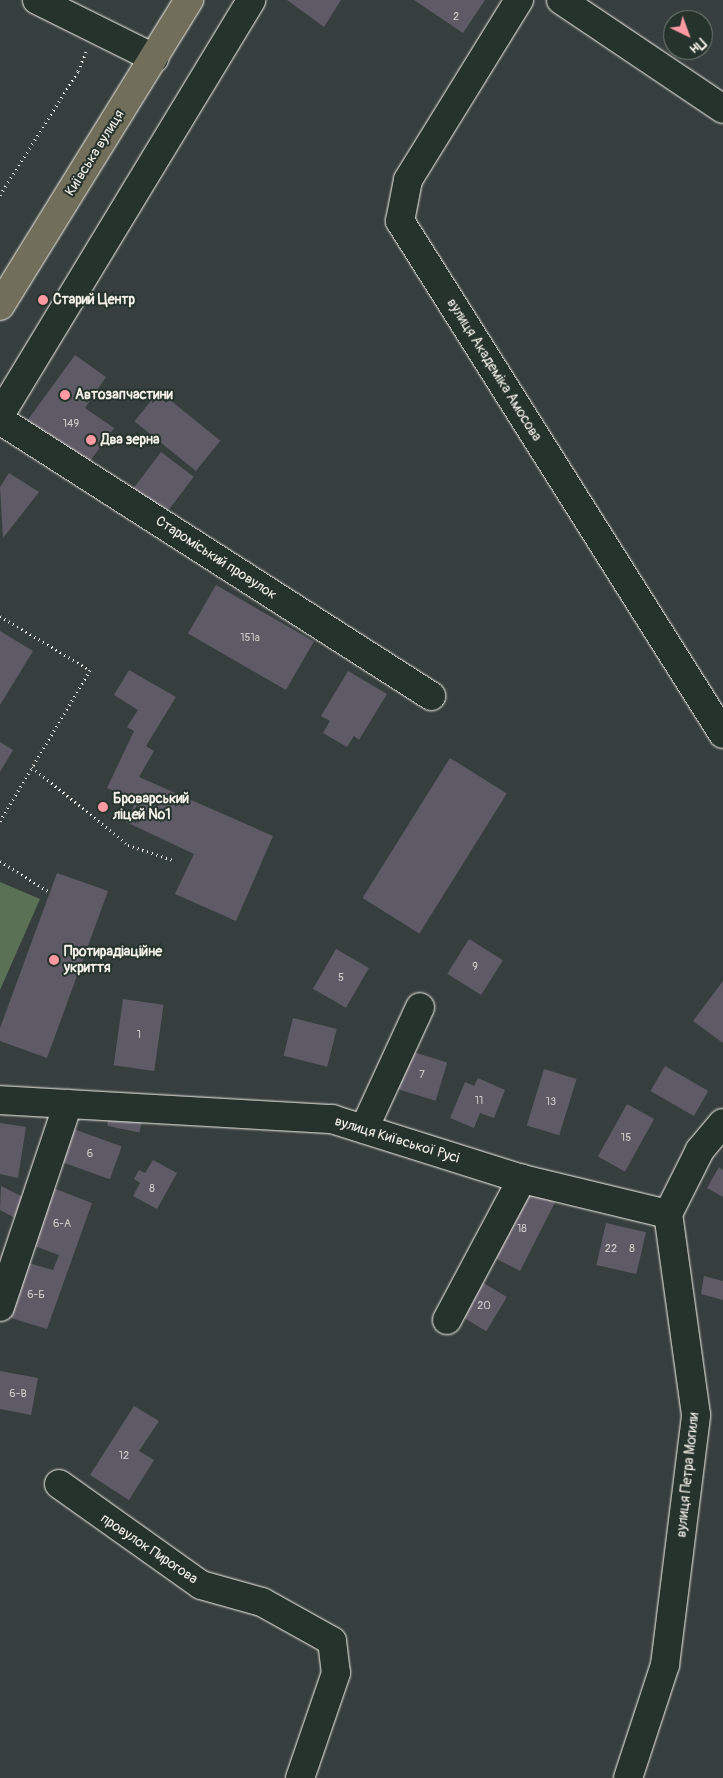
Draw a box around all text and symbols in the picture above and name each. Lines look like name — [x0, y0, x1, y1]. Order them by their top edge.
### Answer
house number: 2 — [453, 10, 459, 24]
north arrow — [663, 10, 713, 60]
text: Пн — [686, 34, 709, 57]
street label: Київська вулиця — [62, 107, 128, 199]
place label: Старий Центр — [53, 292, 135, 308]
marker: Старий Центр — [37, 294, 49, 306]
street label: вулиця Академіка Амосова — [443, 295, 545, 445]
place label: Автозапчастини — [75, 387, 173, 403]
marker: Автозапчастини — [59, 389, 71, 401]
house number: 149 — [63, 417, 79, 431]
place label: Два зерна — [101, 432, 160, 448]
marker: Два зерна — [85, 434, 97, 446]
street label: Староміський провулок — [152, 513, 280, 603]
house number: 151а — [240, 631, 260, 645]
place label: Броварський ліцей №1 — [113, 791, 189, 824]
marker: Броварський ліцей №1 — [97, 801, 109, 813]
place label: Протирадіаційне укриття — [64, 944, 162, 976]
marker: Протирадіаційне укриття — [48, 954, 60, 966]
house number: 9 — [472, 960, 478, 974]
house number: 5 — [338, 971, 344, 985]
house number: 1 — [137, 1028, 141, 1042]
house number: 7 — [419, 1068, 425, 1082]
house number: 11 — [475, 1094, 483, 1108]
house number: 13 — [546, 1095, 556, 1109]
street label: вулиця Київської Русі — [333, 1113, 461, 1167]
house number: 15 — [621, 1131, 631, 1145]
house number: 6 — [87, 1147, 93, 1161]
house number: 8 — [149, 1182, 155, 1196]
house number: 6-А — [53, 1217, 71, 1231]
house number: 18 — [517, 1222, 527, 1236]
house number: 22 — [605, 1242, 617, 1256]
house number: 8 — [629, 1242, 635, 1256]
house number: 6-Б — [27, 1288, 45, 1302]
house number: 20 — [477, 1299, 491, 1313]
house number: 6-В — [9, 1387, 27, 1401]
street label: вулиця Петра Могили — [673, 1412, 703, 1538]
house number: 12 — [119, 1449, 129, 1463]
street label: провулок Пирогова — [97, 1510, 201, 1588]

